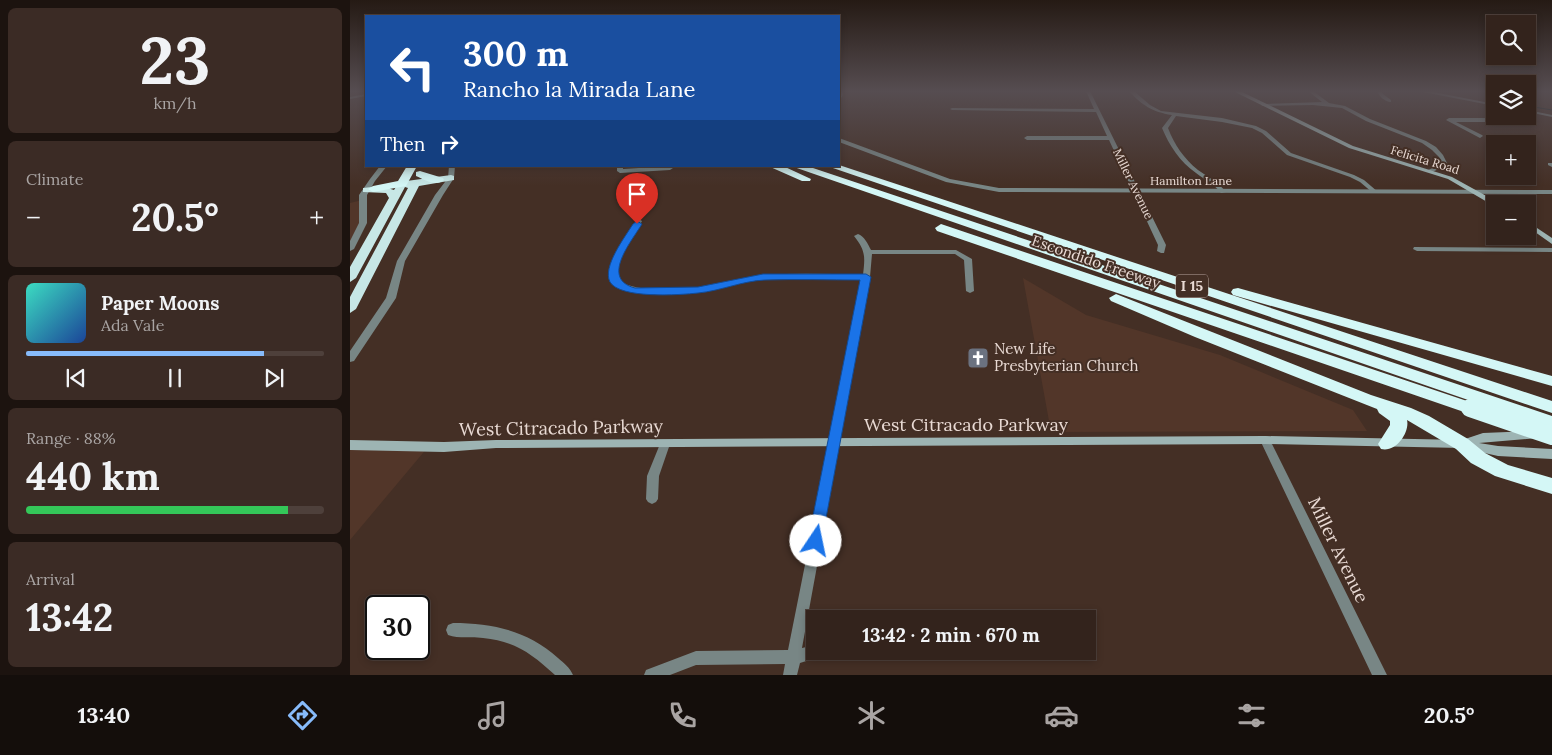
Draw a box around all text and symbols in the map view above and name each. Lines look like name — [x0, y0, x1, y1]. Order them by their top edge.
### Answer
map controls — [1486, 15, 1536, 245]
button: search — [1486, 15, 1536, 65]
text: 23 — [139, 19, 211, 102]
text: 300 m — [463, 31, 569, 76]
icon: left — [380, 35, 445, 100]
text: Rancho la Mirada Lane — [463, 75, 695, 103]
button: layers — [1486, 75, 1536, 125]
text: km/h — [153, 93, 197, 113]
icon: right — [435, 130, 463, 158]
text: Then — [380, 132, 425, 156]
button: + — [1486, 135, 1536, 185]
street label: Felicita Road — [1389, 142, 1461, 177]
street label: Miller Avenue — [1110, 146, 1157, 222]
text: Climate — [26, 169, 83, 189]
pin — [616, 173, 658, 224]
street label: Hamilton Lane — [1150, 173, 1233, 188]
icon: arrive — [623, 180, 651, 208]
text: 20.5° — [131, 193, 219, 241]
button: − — [1486, 195, 1536, 245]
text: − — [26, 200, 41, 236]
text: + — [309, 200, 324, 236]
street label: Escondido Freeway — [1029, 231, 1163, 292]
road number: I 15 — [1176, 274, 1208, 298]
text: Paper Moons — [101, 291, 220, 315]
text: Ada Vale — [101, 315, 164, 335]
place label: New Life Presbyterian Church — [994, 339, 1138, 375]
church icon: New Life Presbyterian Church — [966, 346, 990, 370]
icon: previous — [62, 364, 90, 392]
icon: pause — [161, 364, 189, 392]
icon: next — [260, 364, 288, 392]
street label: West Citracado Parkway — [864, 413, 1068, 436]
street label: West Citracado Parkway — [459, 414, 664, 441]
text: Range · 88% — [26, 428, 116, 448]
text: 440 km — [26, 452, 160, 500]
street label: Miller Avenue — [1303, 493, 1374, 607]
position arrow — [789, 514, 841, 566]
text: Arrival — [26, 569, 75, 589]
text: 13:42 — [26, 593, 113, 641]
speed limit sign: 30 — [365, 595, 430, 660]
text: 13:42 · 2 min · 670 m — [862, 623, 1040, 647]
icon: directions — [285, 698, 320, 733]
icon: music — [475, 698, 510, 733]
icon: phone — [665, 698, 700, 733]
icon: climate — [854, 698, 889, 733]
icon: car — [1044, 698, 1079, 733]
icon: filters — [1234, 698, 1269, 733]
text: 13:40 — [77, 701, 130, 729]
text: 20.5° — [1424, 701, 1475, 729]

